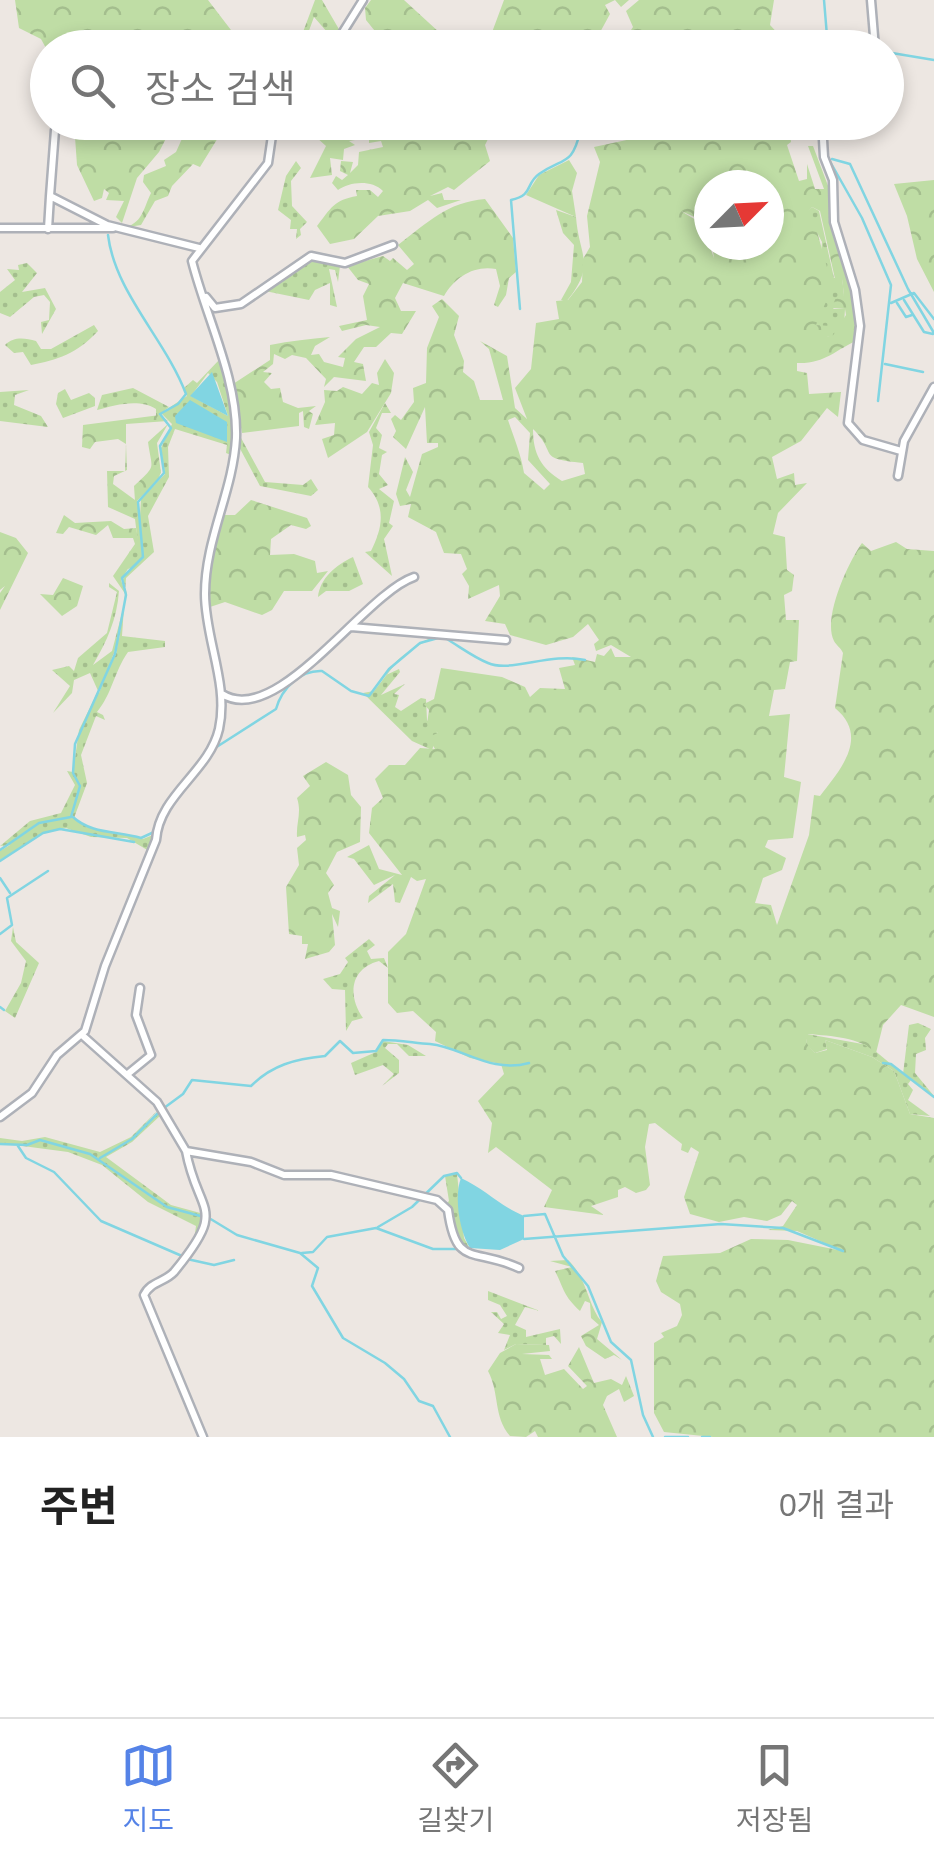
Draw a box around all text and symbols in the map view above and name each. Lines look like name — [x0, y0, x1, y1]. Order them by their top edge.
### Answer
search box — [30, 30, 904, 140]
icon: search — [65, 58, 120, 113]
text: 장소 검색 — [145, 68, 295, 110]
north arrow — [694, 170, 784, 260]
text: 주변 — [40, 1483, 117, 1530]
text: 0개 결과 — [779, 1487, 894, 1523]
tab: 지도 — [121, 1738, 176, 1838]
tab: 길찾기 — [417, 1738, 494, 1838]
tab: 저장됨 — [736, 1738, 813, 1838]

